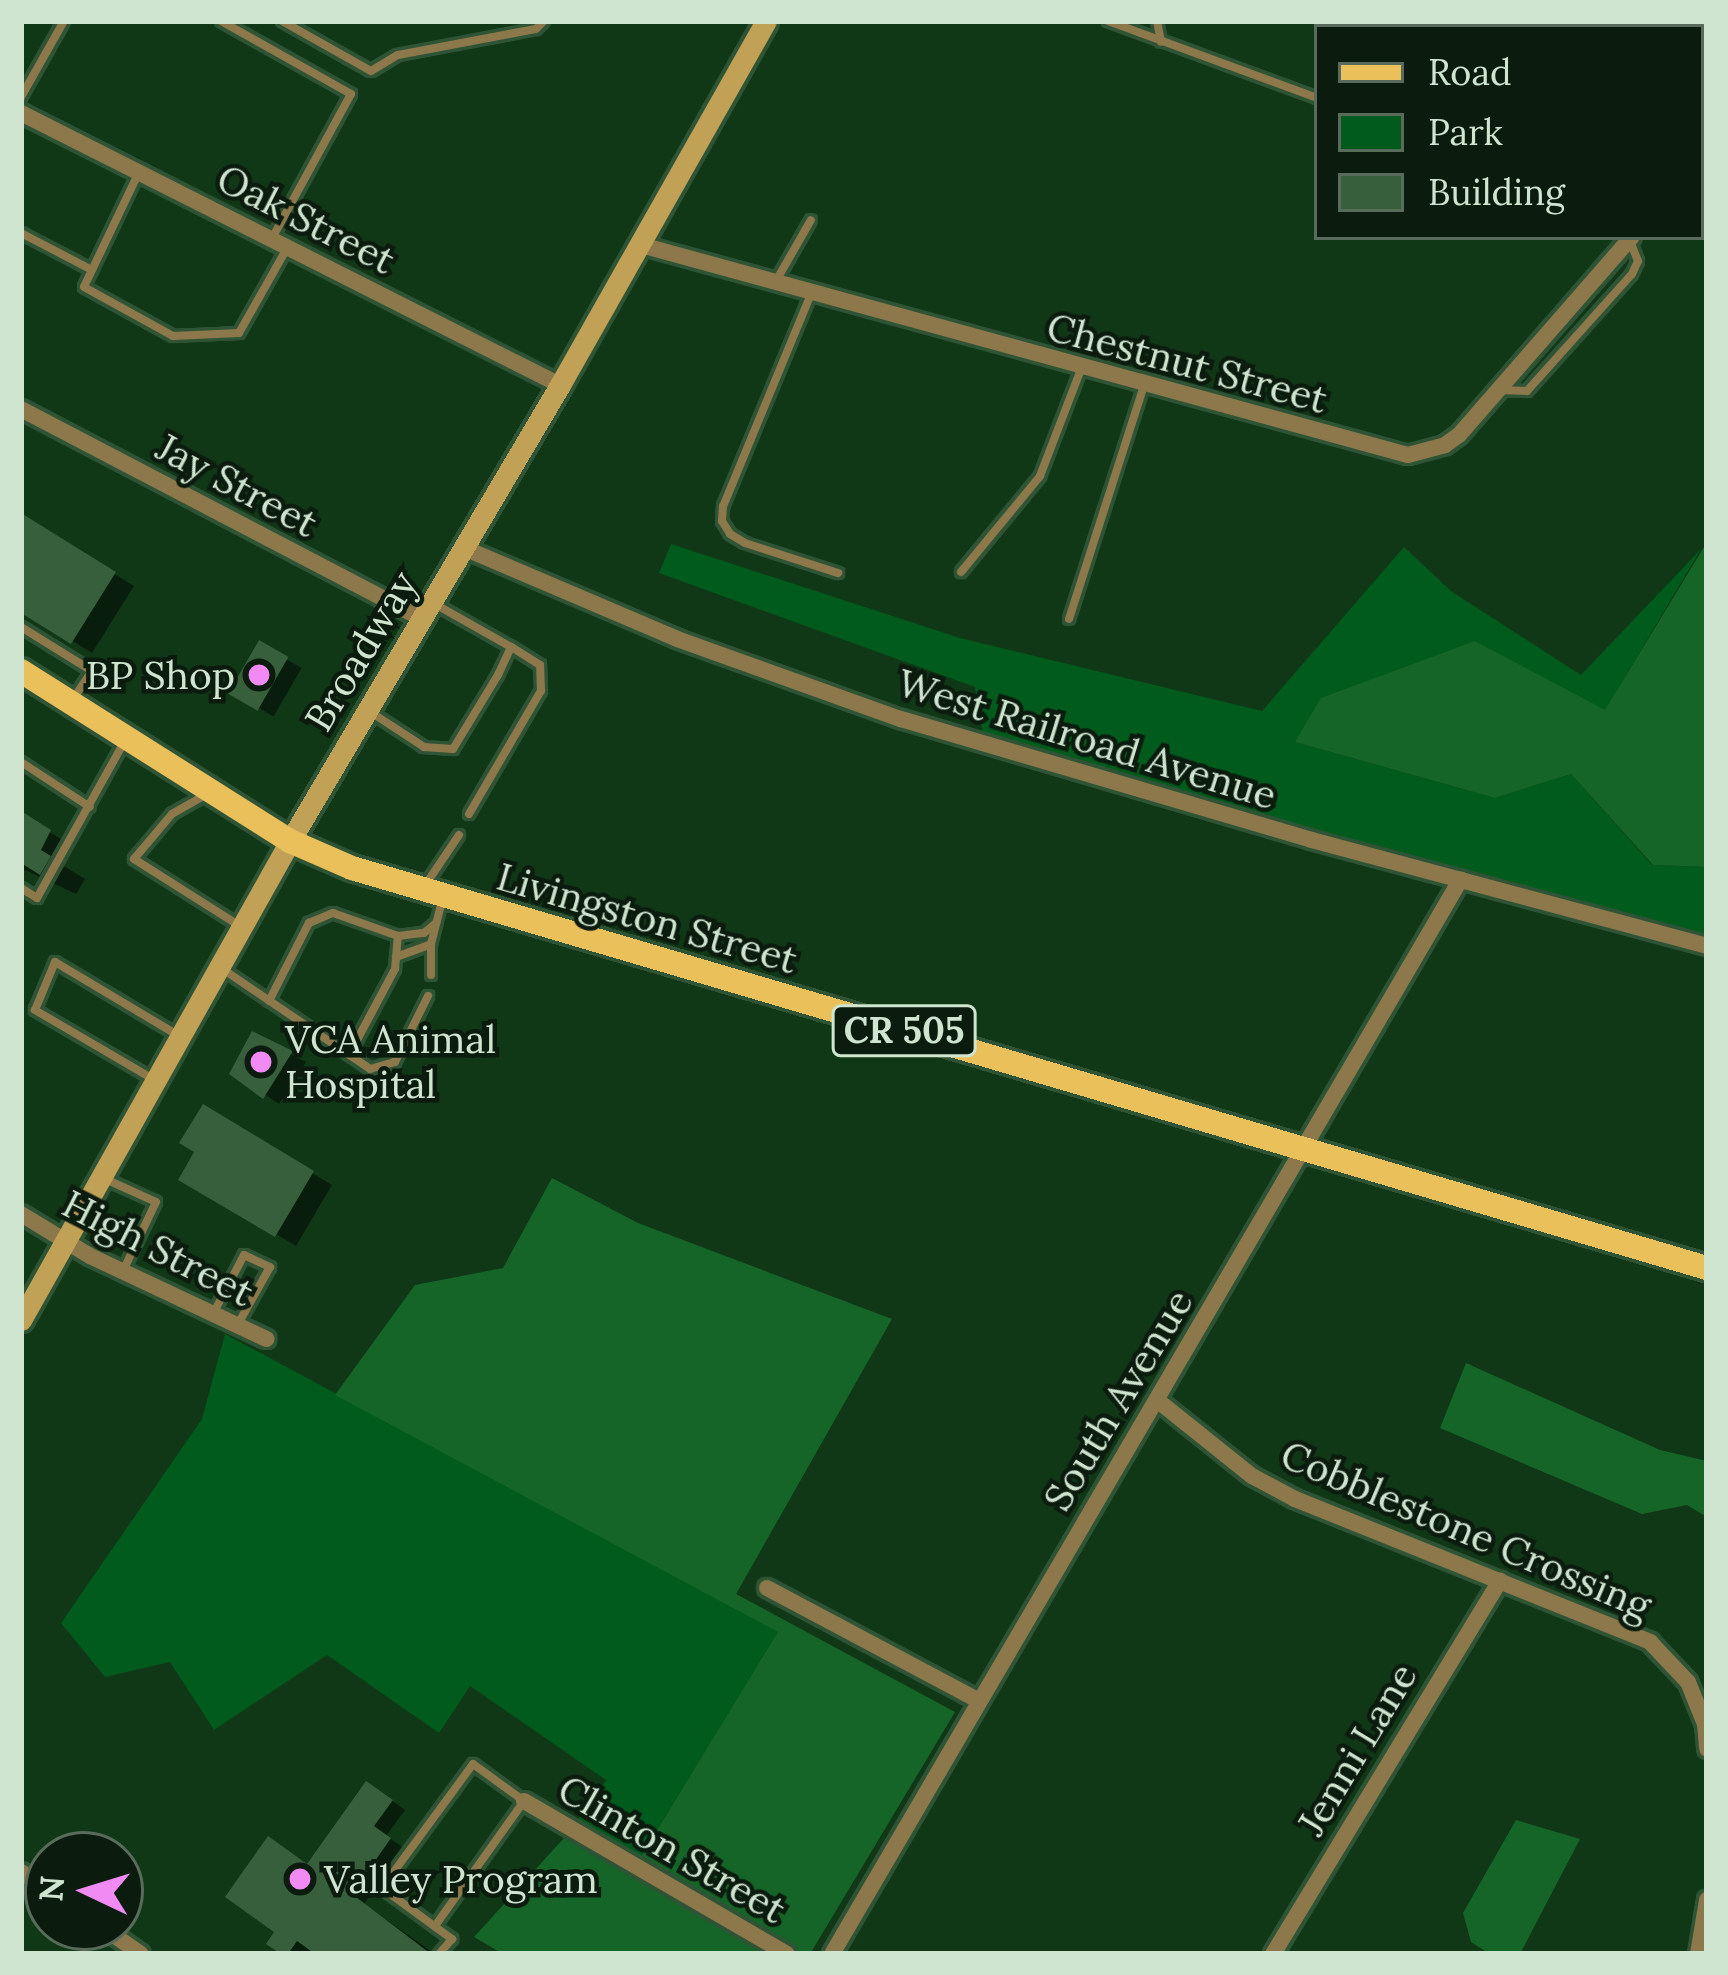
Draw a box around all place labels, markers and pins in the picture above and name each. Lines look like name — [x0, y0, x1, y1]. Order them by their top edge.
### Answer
place label: BP Shop — [86, 652, 235, 698]
marker: BP Shop — [246, 662, 272, 688]
place label: VCA Animal Hospital — [285, 1017, 496, 1108]
marker: VCA Animal Hospital — [248, 1049, 274, 1075]
place label: Valley Program — [324, 1856, 598, 1902]
marker: Valley Program — [287, 1866, 313, 1892]

